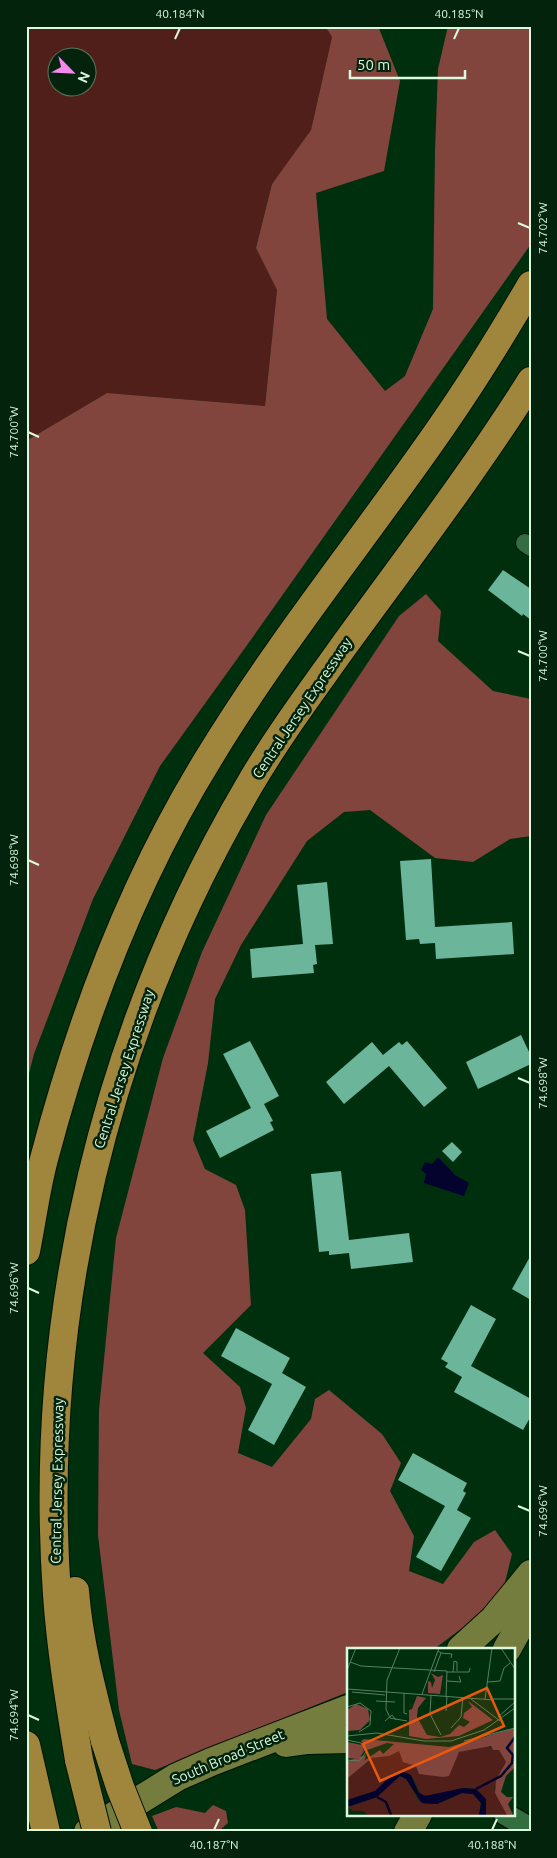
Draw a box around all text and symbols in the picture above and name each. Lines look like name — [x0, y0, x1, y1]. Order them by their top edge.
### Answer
text: 40.184°N — [155, 7, 205, 20]
text: 40.185°N — [434, 7, 484, 20]
north arrow — [48, 48, 98, 98]
scale bar — [350, 48, 464, 80]
text: 50 m — [357, 56, 390, 73]
text: N — [74, 69, 93, 85]
text: 74.702°W — [536, 202, 549, 254]
text: 74.700°W — [7, 406, 20, 458]
text: 74.700°W — [536, 630, 549, 682]
street label: Central Jersey Expressway — [249, 634, 355, 781]
text: 74.698°W — [7, 834, 20, 886]
street label: Central Jersey Expressway — [91, 987, 157, 1150]
text: 74.698°W — [536, 1057, 549, 1109]
text: 74.696°W — [7, 1262, 20, 1314]
street label: Central Jersey Expressway — [48, 1398, 66, 1564]
text: 74.696°W — [536, 1485, 549, 1537]
inset map — [347, 1648, 514, 1816]
text: 74.694°W — [7, 1689, 20, 1741]
street label: South Broad Street — [170, 1726, 287, 1788]
text: 40.187°N — [189, 1838, 239, 1851]
text: 40.188°N — [467, 1838, 517, 1851]

